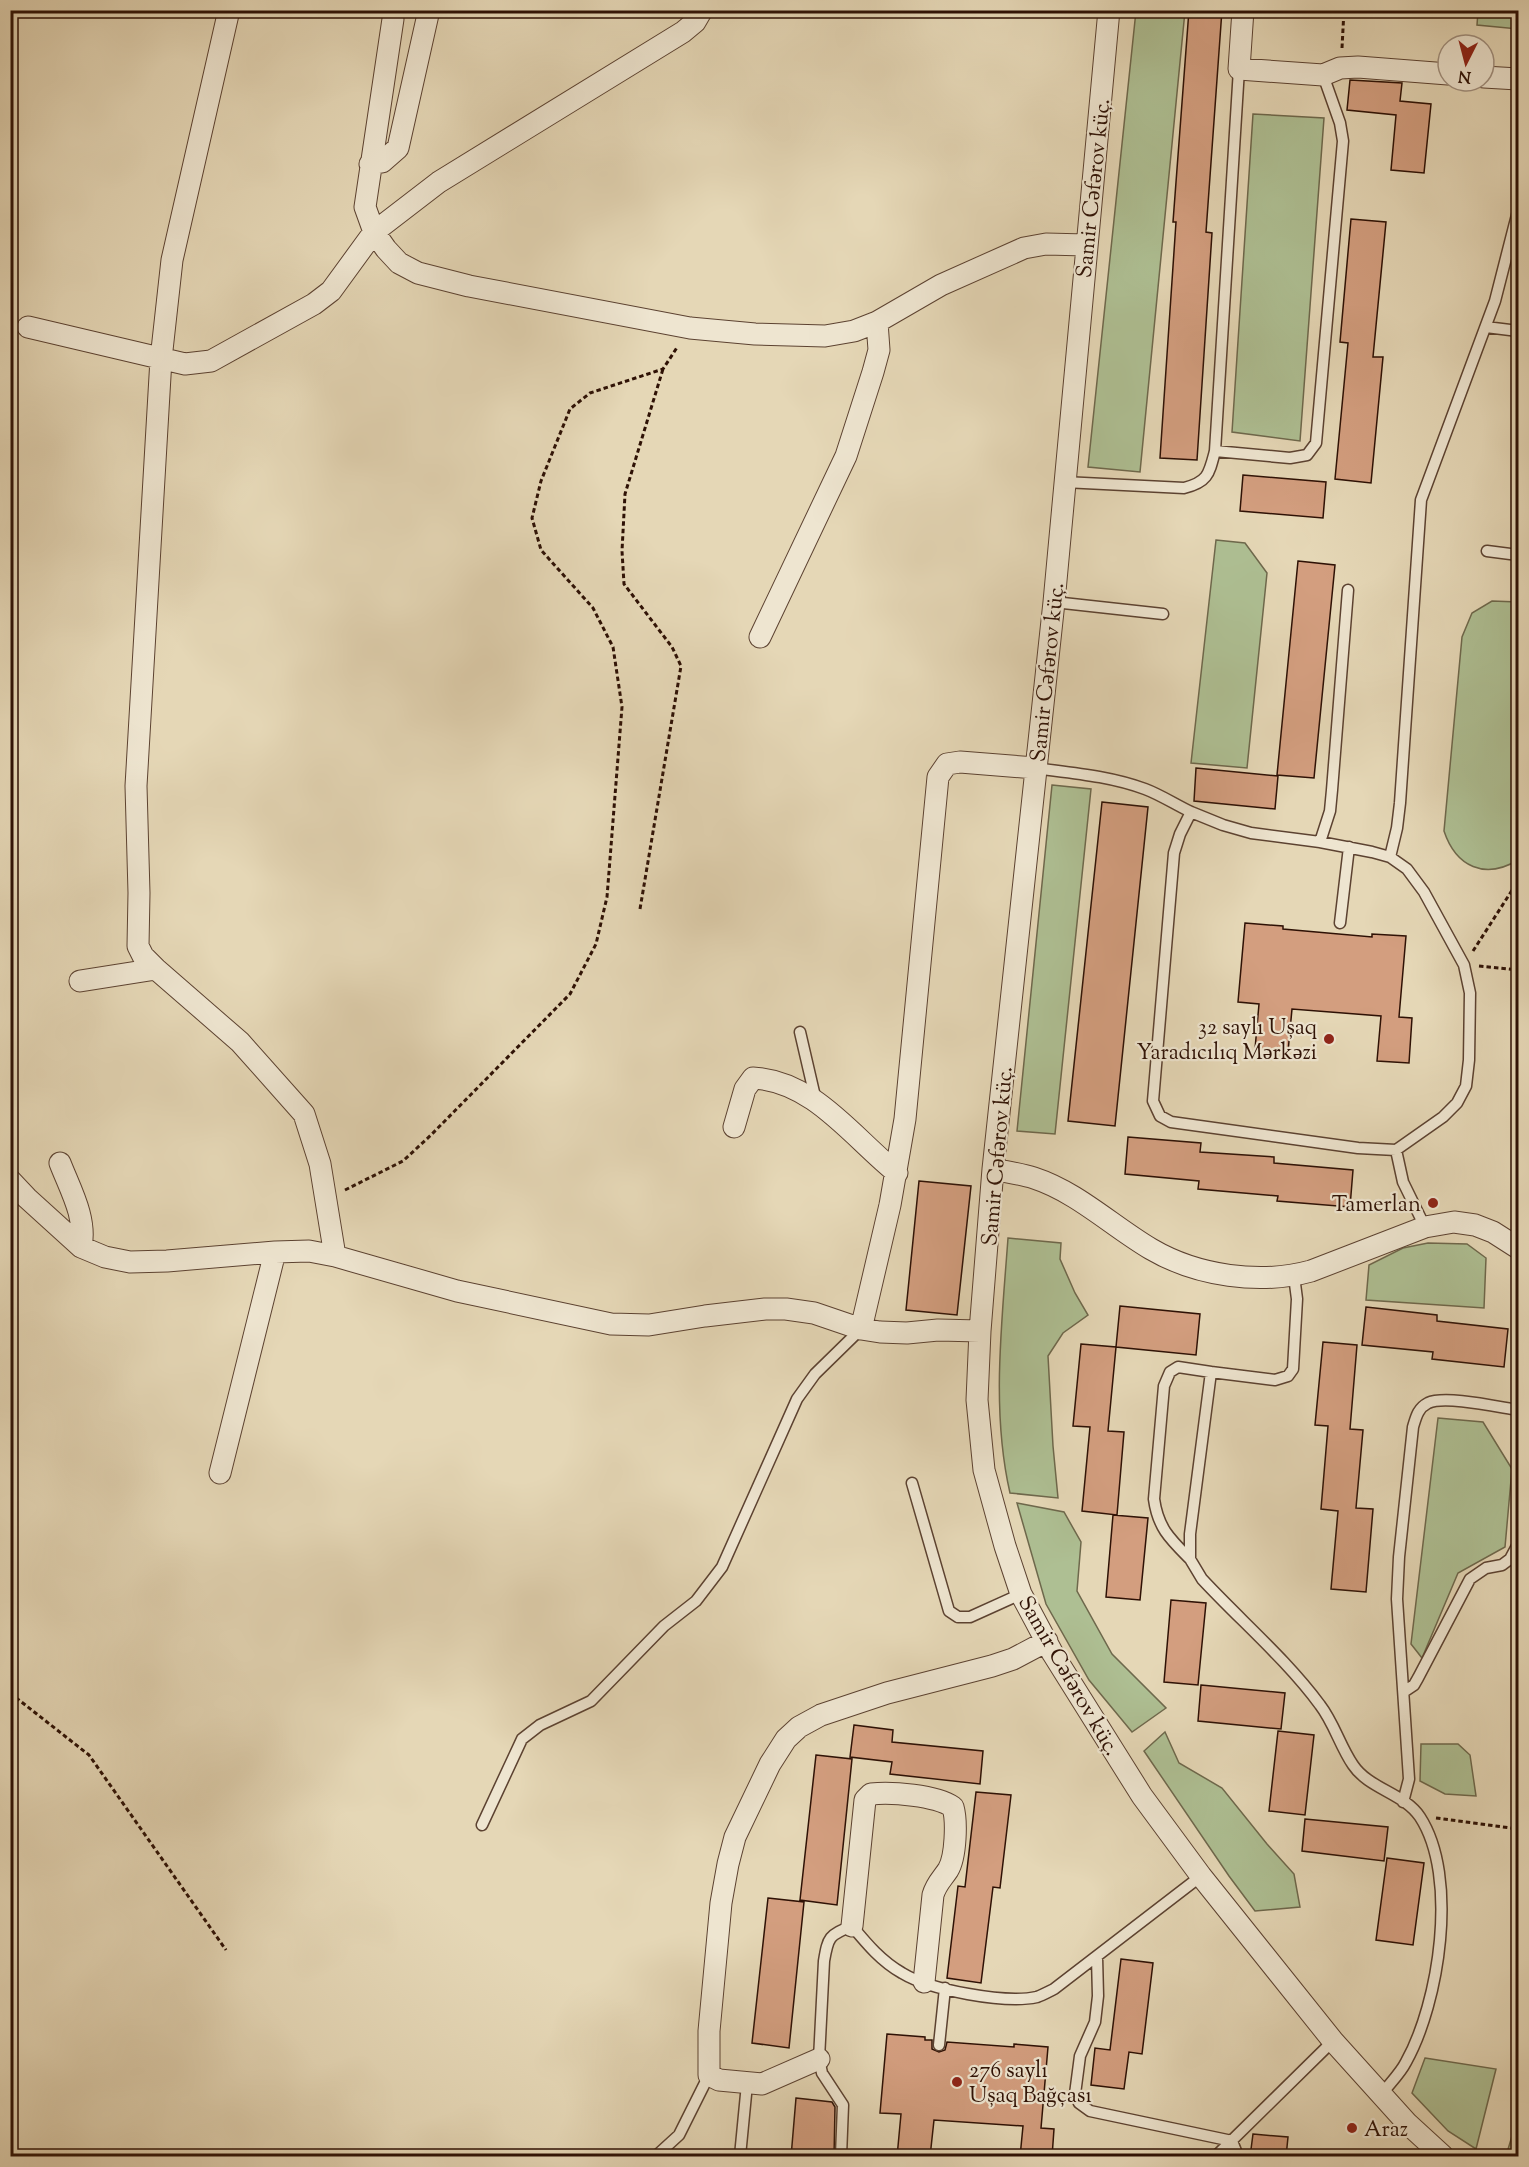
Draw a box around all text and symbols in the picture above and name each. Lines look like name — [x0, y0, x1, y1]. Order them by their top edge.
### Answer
north arrow — [1436, 33, 1496, 93]
text: N — [1457, 63, 1472, 88]
street label: Samir Cəfərov küç. — [1070, 97, 1120, 280]
street label: Samir Cəfərov küç. — [1024, 581, 1074, 764]
place label: 32 saylı Uşaq Yaradıcılıq Mərkəzi — [1136, 1013, 1318, 1070]
marker: 32 saylı Uşaq Yaradıcılıq Mərkəzi — [1322, 1032, 1336, 1046]
street label: Samir Cəfərov küç. — [975, 1065, 1023, 1248]
place label: Tamerlan — [1332, 1190, 1421, 1222]
marker: Tamerlan — [1426, 1196, 1440, 1210]
street label: Samir Cəfərov küç. — [1008, 1590, 1126, 1763]
place label: 276 saylı Uşaq Bağçası — [969, 2056, 1092, 2113]
marker: 276 saylı Uşaq Bağçası — [950, 2075, 964, 2089]
place label: Araz — [1364, 2115, 1408, 2147]
marker: Araz — [1345, 2121, 1359, 2135]

